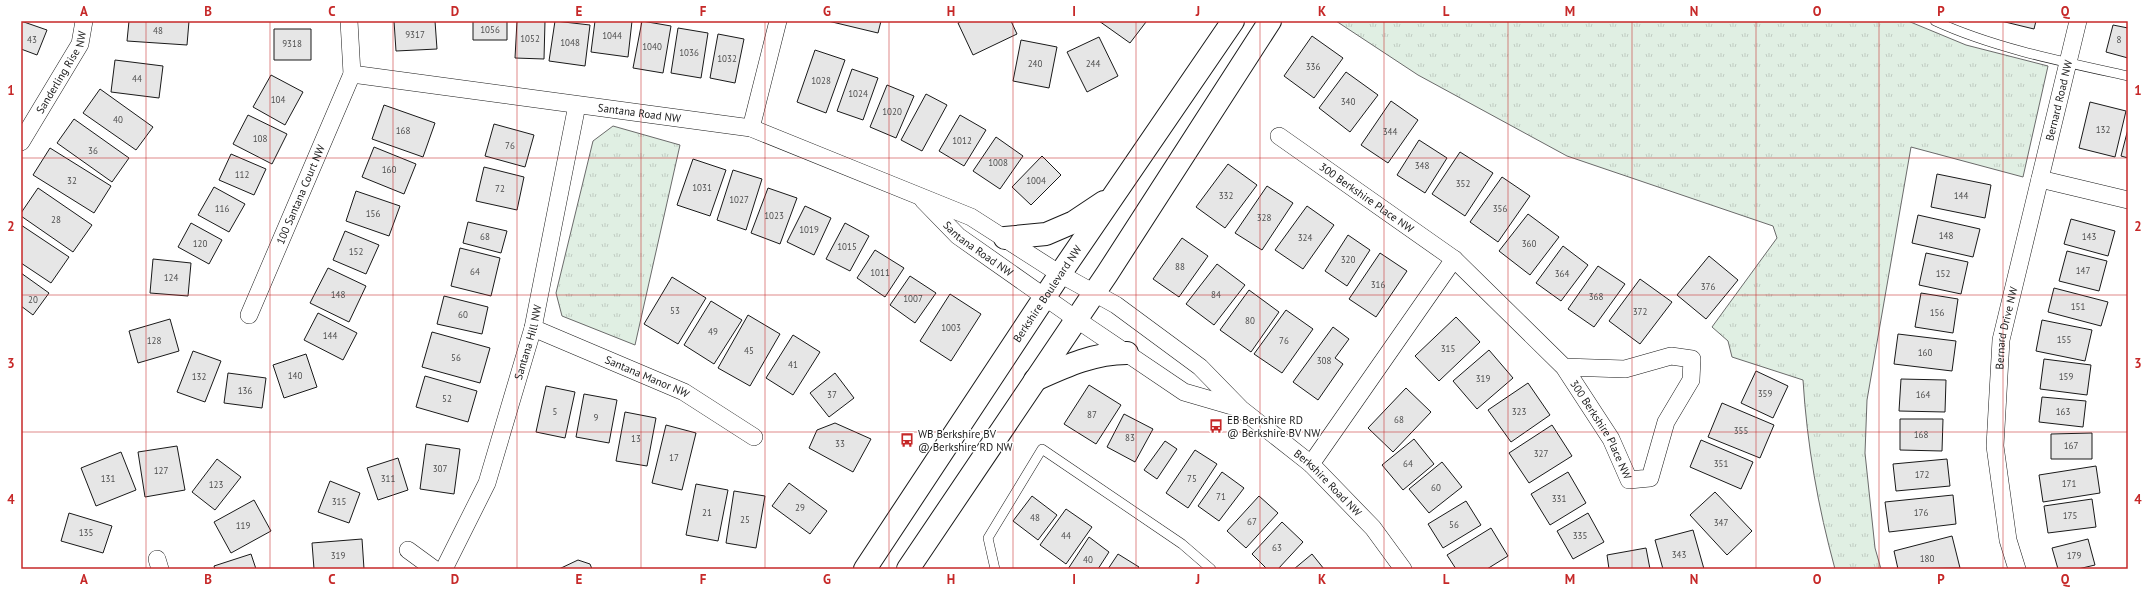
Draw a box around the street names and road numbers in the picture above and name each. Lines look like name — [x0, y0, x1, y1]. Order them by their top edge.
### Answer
street label: Sanderling Rise NW — [33, 29, 89, 116]
street label: Bernard Road NW — [2042, 58, 2076, 142]
street label: Santana Road NW — [597, 100, 683, 126]
street label: 100 Santana Court NW — [273, 142, 328, 246]
street label: 300 Berkshire Place NW — [1316, 159, 1417, 236]
street label: Santana Road NW — [940, 218, 1016, 280]
street label: Berkshire Boulevard NW — [1010, 242, 1085, 345]
street label: Bernard Drive NW — [1992, 284, 2021, 370]
street label: Santana Hill NW — [511, 302, 545, 381]
street label: Santana Manor NW — [603, 352, 693, 401]
street label: 300 Berkshire Place NW — [1567, 377, 1635, 482]
street label: Berkshire Road NW — [1291, 446, 1365, 520]

